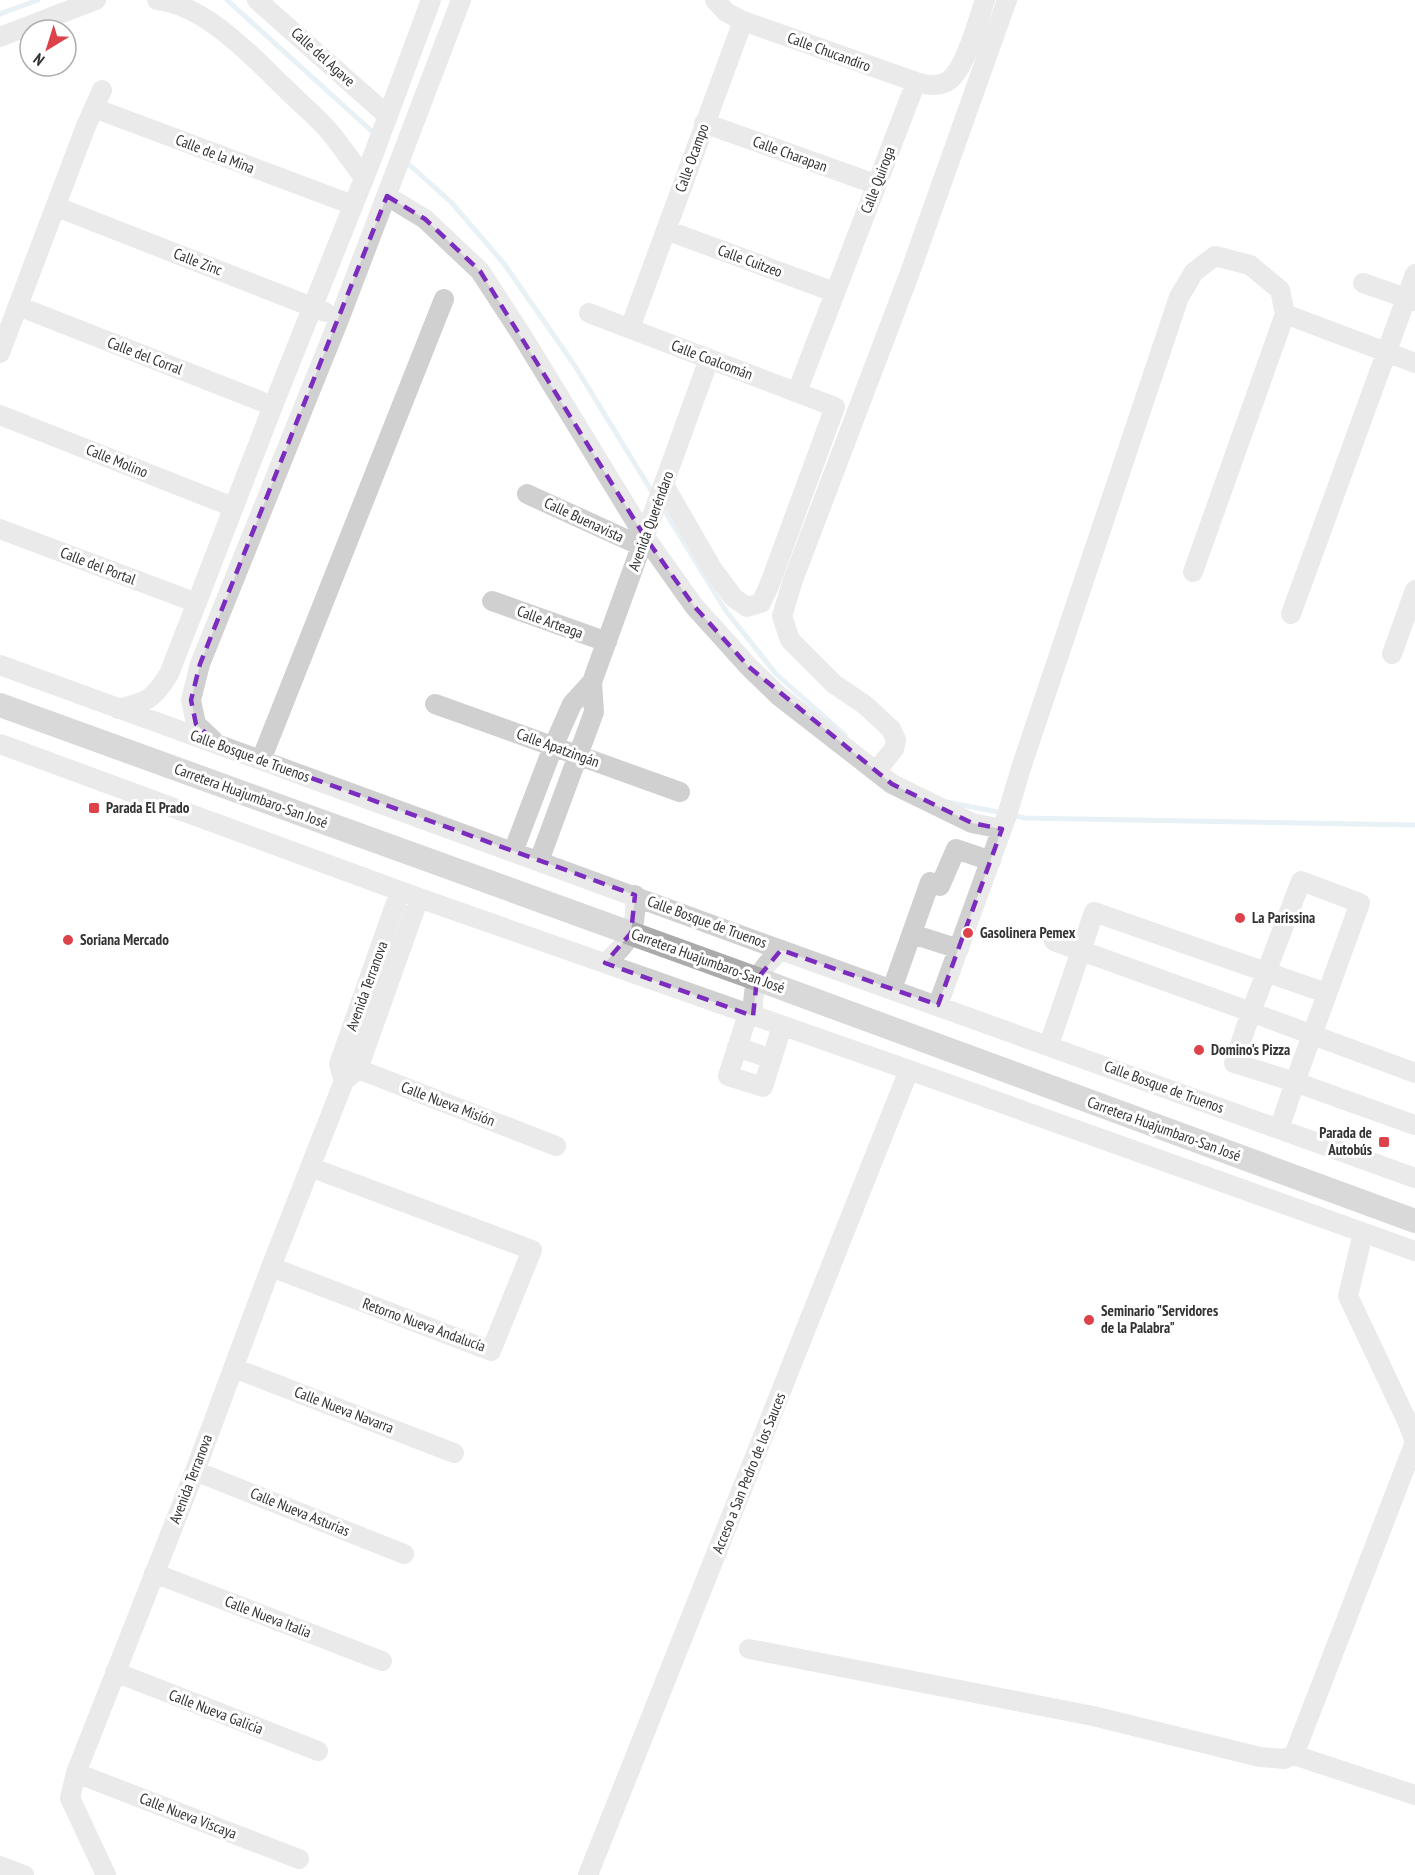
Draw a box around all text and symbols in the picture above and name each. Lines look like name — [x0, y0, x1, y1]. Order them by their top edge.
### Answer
north arrow — [18, 18, 78, 78]
street label: Calle del Agave — [287, 23, 359, 90]
street label: Calle Chucandiro — [785, 28, 873, 75]
text: N — [29, 49, 48, 70]
street label: Calle Ocampo — [670, 121, 713, 195]
street label: Calle de la Mina — [173, 130, 257, 177]
street label: Calle Charapan — [750, 131, 830, 176]
street label: Calle Quiroga — [856, 144, 899, 216]
street label: Calle Cuitzeo — [715, 240, 785, 281]
street label: Calle Zinc — [171, 244, 226, 280]
street label: Calle del Corral — [105, 332, 186, 379]
street label: Calle Coalcomán — [669, 335, 755, 384]
street label: Calle Molino — [84, 440, 151, 481]
street label: Avenida Queréndaro — [624, 468, 677, 573]
street label: Calle Buenavista — [541, 493, 627, 546]
street label: Calle del Portal — [58, 542, 139, 589]
street label: Calle Arteaga — [515, 601, 586, 642]
street label: Calle Apatzingán — [514, 724, 602, 771]
street label: Calle Bosque de Truenos — [188, 725, 313, 786]
street label: Carretera Huajumbaro-San José — [172, 759, 330, 832]
place label: Parada El Prado — [106, 798, 190, 817]
marker: Parada El Prado — [87, 801, 101, 815]
street label: Calle Bosque de Truenos — [645, 891, 770, 952]
place label: La Parissina — [1252, 908, 1315, 927]
marker: La Parissina — [1233, 911, 1247, 925]
place label: Gasolinera Pemex — [980, 923, 1076, 942]
street label: Carretera Huajumbaro-San José — [629, 924, 787, 997]
marker: Gasolinera Pemex — [961, 926, 975, 940]
place label: Soriana Mercado — [80, 930, 169, 949]
marker: Soriana Mercado — [61, 933, 75, 947]
street label: Avenida Terranova — [342, 938, 392, 1033]
place label: Domino's Pizza — [1211, 1040, 1290, 1059]
marker: Domino's Pizza — [1192, 1043, 1206, 1057]
street label: Calle Bosque de Truenos — [1102, 1056, 1227, 1117]
street label: Calle Nueva Misión — [399, 1077, 498, 1130]
street label: Carretera Huajumbaro-San José — [1085, 1092, 1243, 1165]
place label: Parada de Autobús — [1319, 1123, 1372, 1159]
marker: Parada de Autobús — [1377, 1135, 1391, 1149]
street label: Retorno Nueva Andalucía — [360, 1293, 488, 1356]
place label: Seminario "Servidores de la Palabra" — [1101, 1301, 1218, 1337]
marker: Seminario "Servidores de la Palabra" — [1082, 1313, 1096, 1327]
street label: Calle Nueva Navarra — [292, 1382, 396, 1437]
street label: Acceso a San Pedro de los Sauces — [708, 1390, 789, 1556]
street label: Avenida Terranova — [165, 1431, 216, 1526]
street label: Calle Nueva Asturias — [248, 1483, 353, 1540]
street label: Calle Nueva Italia — [222, 1591, 314, 1642]
street label: Calle Nueva Galicia — [166, 1685, 266, 1738]
street label: Calle Nueva Viscaya — [137, 1788, 239, 1843]

